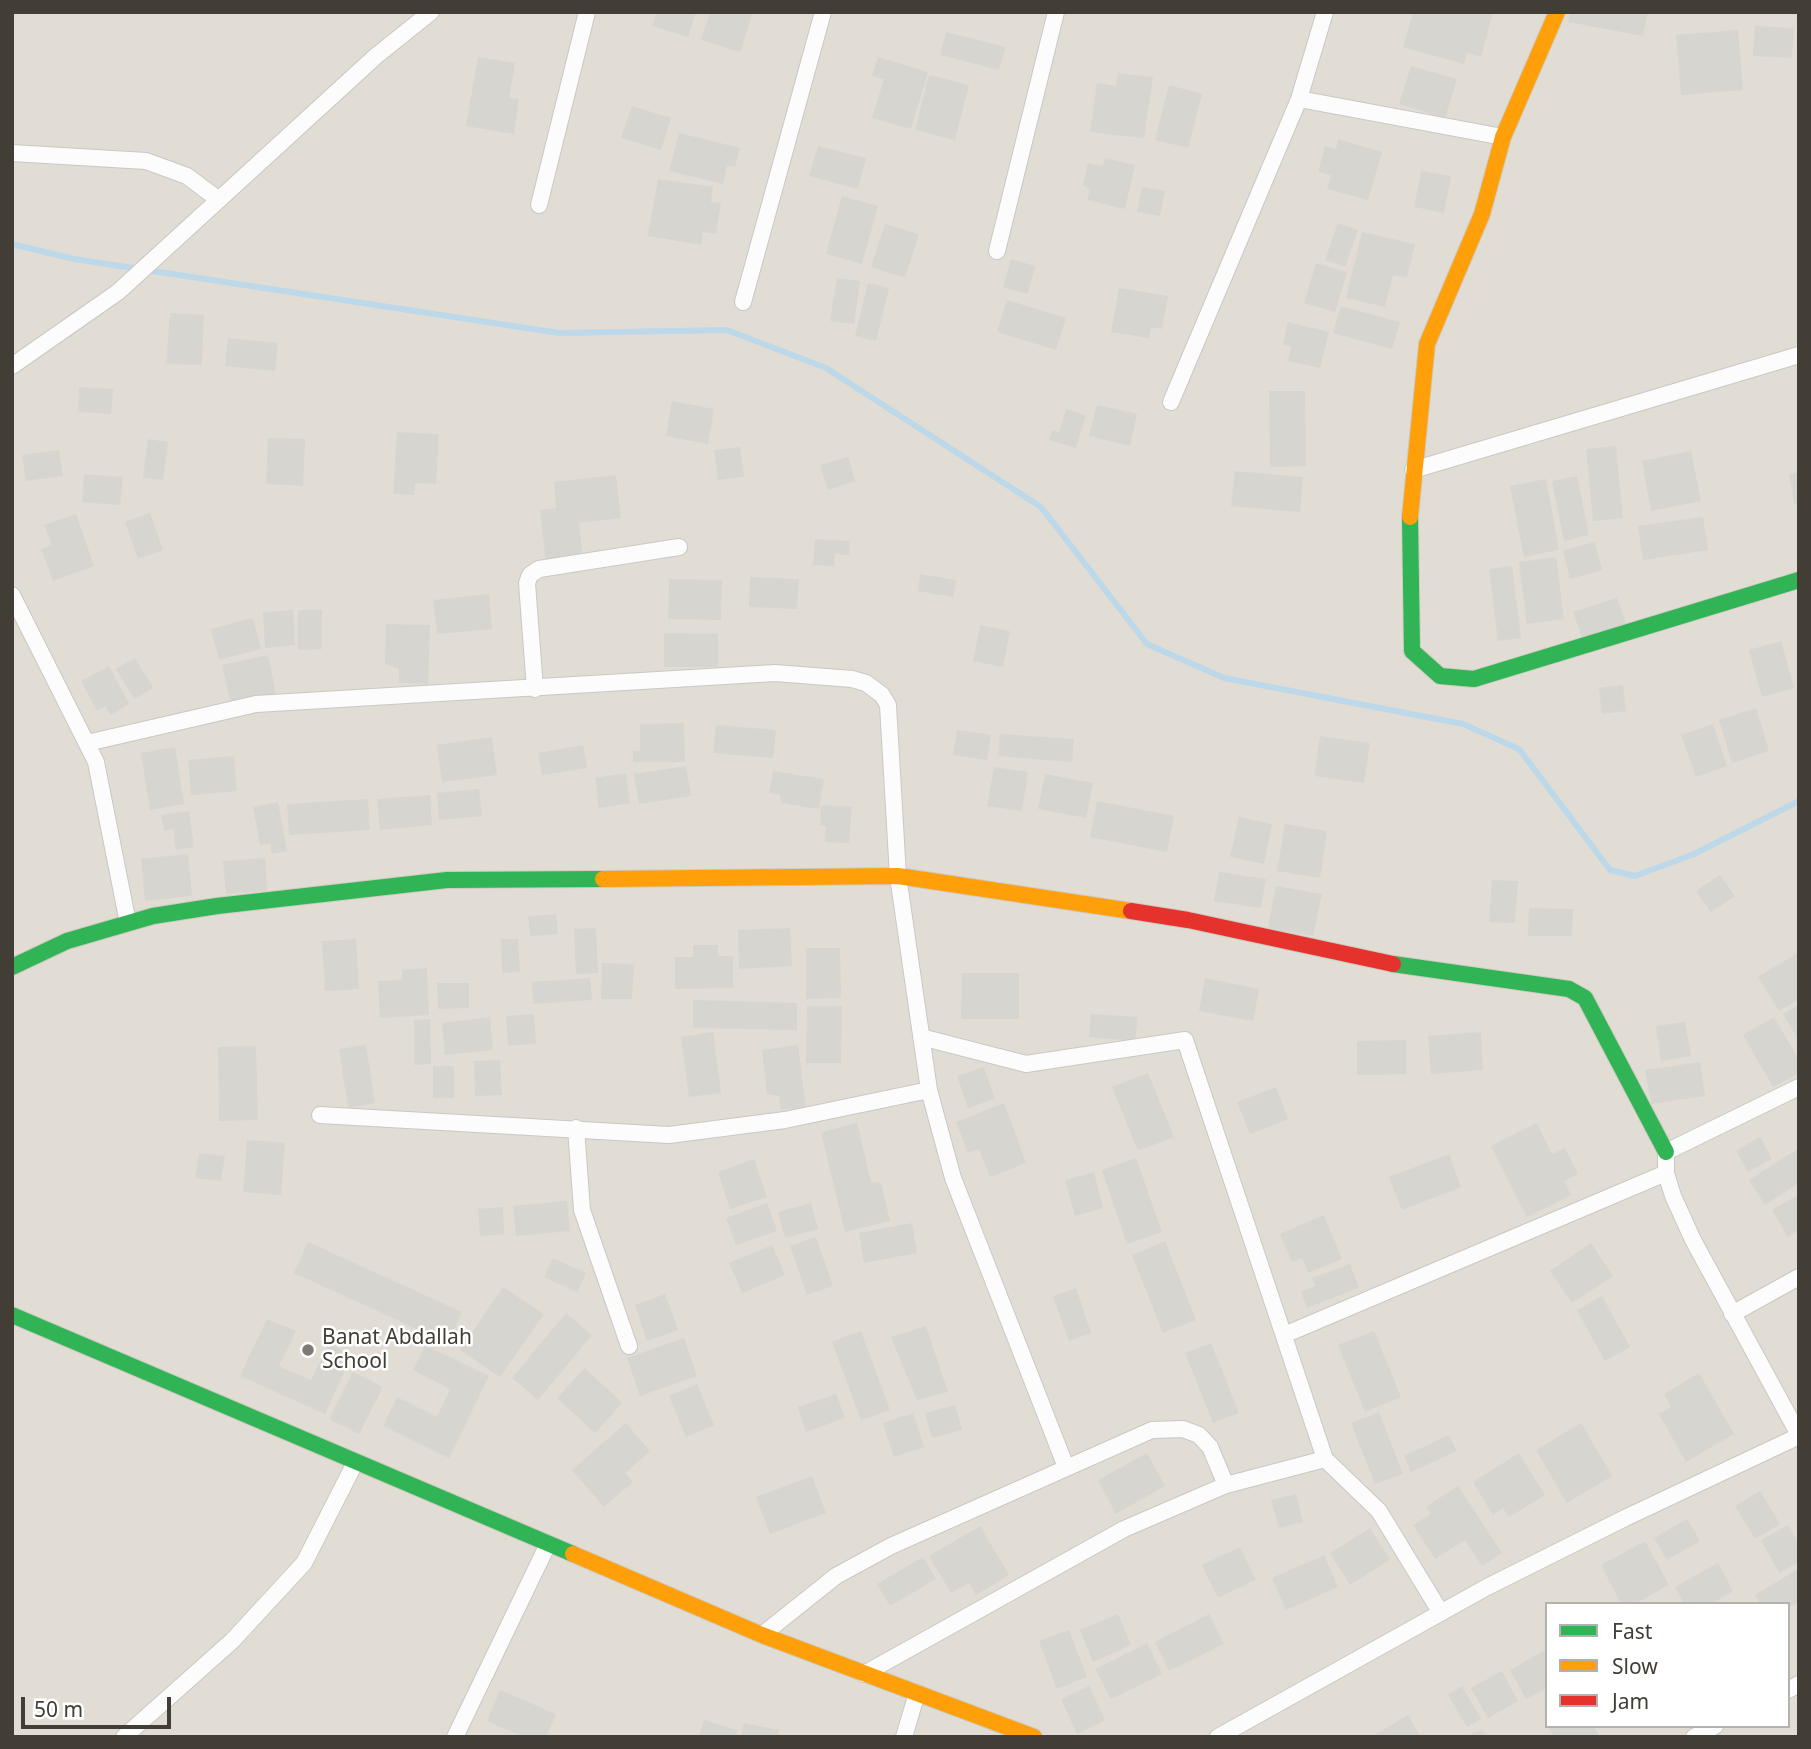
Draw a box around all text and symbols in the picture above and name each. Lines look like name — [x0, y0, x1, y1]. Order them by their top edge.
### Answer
place label: Banat Abdallah School — [322, 1325, 472, 1375]
marker: Banat Abdallah School — [300, 1342, 316, 1358]
legend — [1545, 1602, 1790, 1728]
text: Fast — [1612, 1617, 1652, 1645]
text: Slow — [1612, 1652, 1658, 1680]
scale bar — [24, 1682, 175, 1726]
text: Jam — [1612, 1687, 1649, 1715]
text: 50 m — [34, 1695, 83, 1723]

